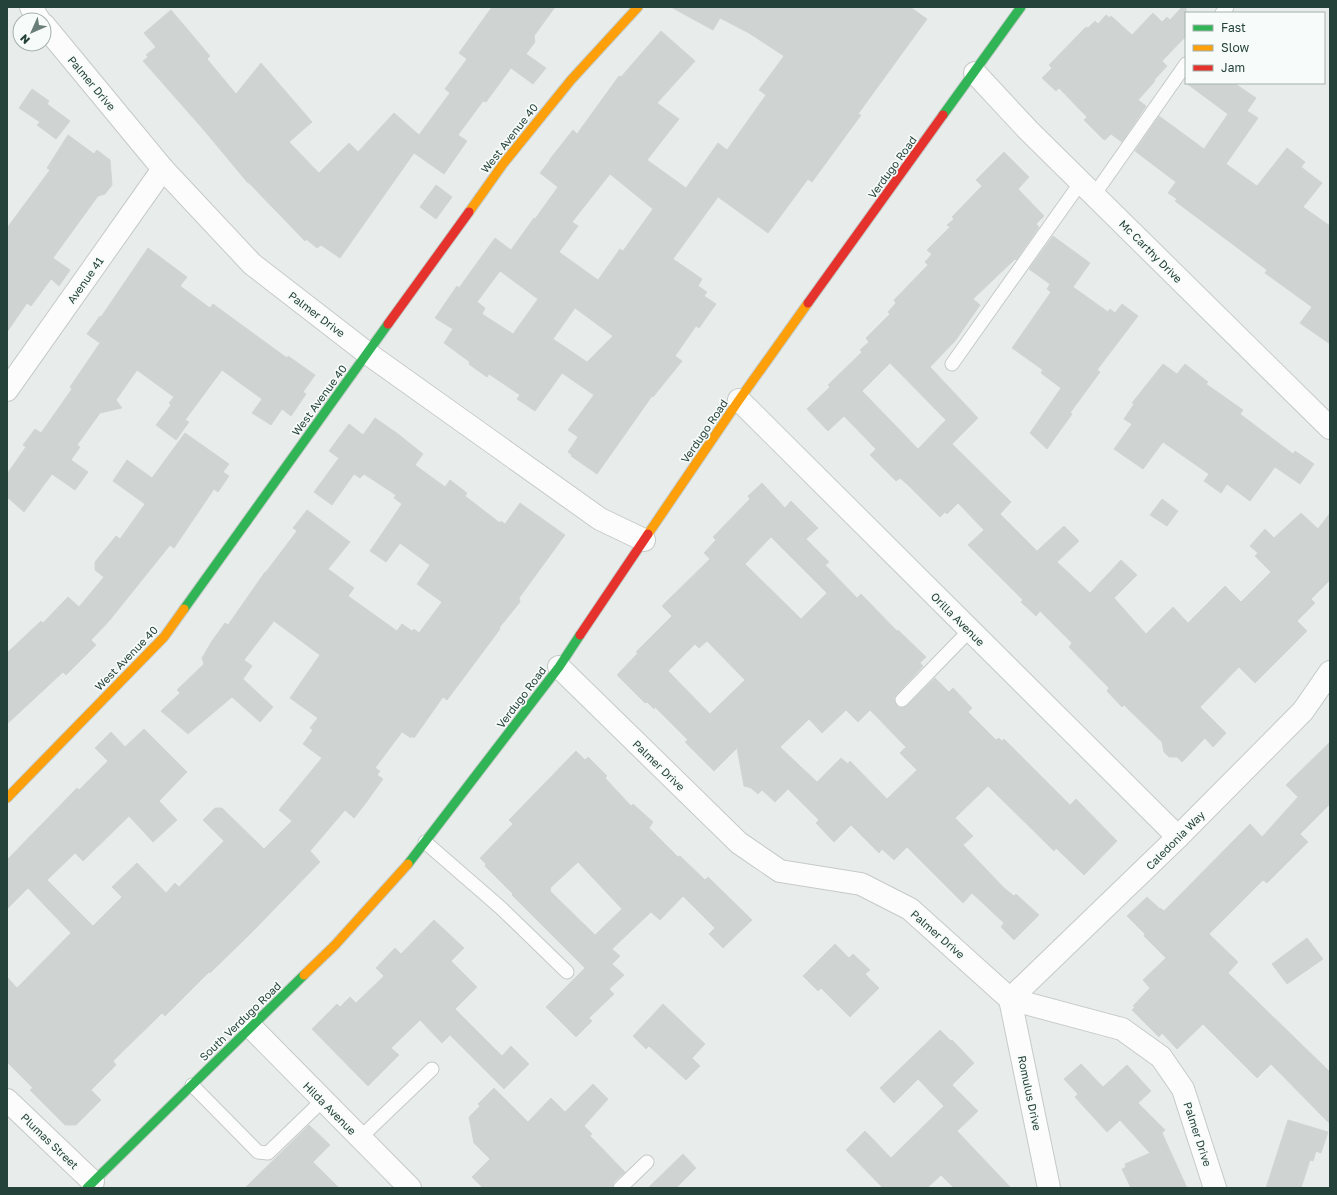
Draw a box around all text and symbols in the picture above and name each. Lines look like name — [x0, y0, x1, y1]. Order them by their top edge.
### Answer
north arrow — [12, 12, 52, 52]
legend — [1185, 12, 1325, 84]
text: Fast — [1221, 20, 1246, 35]
text: N — [17, 32, 32, 47]
text: Slow — [1221, 40, 1249, 55]
street label: Palmer Drive — [65, 53, 119, 113]
text: Jam — [1221, 60, 1245, 75]
street label: West Avenue 40 — [478, 101, 540, 175]
street label: Verdugo Road — [865, 133, 919, 201]
street label: Mc Carthy Drive — [1117, 217, 1185, 285]
street label: Avenue 41 — [64, 254, 106, 306]
street label: Palmer Drive — [286, 289, 348, 339]
street label: West Avenue 40 — [289, 362, 349, 438]
street label: Verdugo Road — [678, 397, 730, 465]
street label: Orilla Avenue — [929, 590, 987, 648]
street label: West Avenue 40 — [92, 623, 160, 693]
street label: Verdugo Road — [494, 664, 548, 730]
street label: Palmer Drive — [630, 737, 688, 793]
street label: Caledonia Way — [1143, 808, 1207, 872]
street label: Palmer Drive — [908, 907, 968, 961]
street label: South Verdugo Road — [197, 979, 283, 1063]
street label: Romulus Drive — [1016, 1054, 1044, 1132]
street label: Hilda Avenue — [301, 1079, 359, 1137]
street label: Palmer Drive — [1181, 1100, 1215, 1168]
street label: Plumas Street — [19, 1110, 81, 1172]

